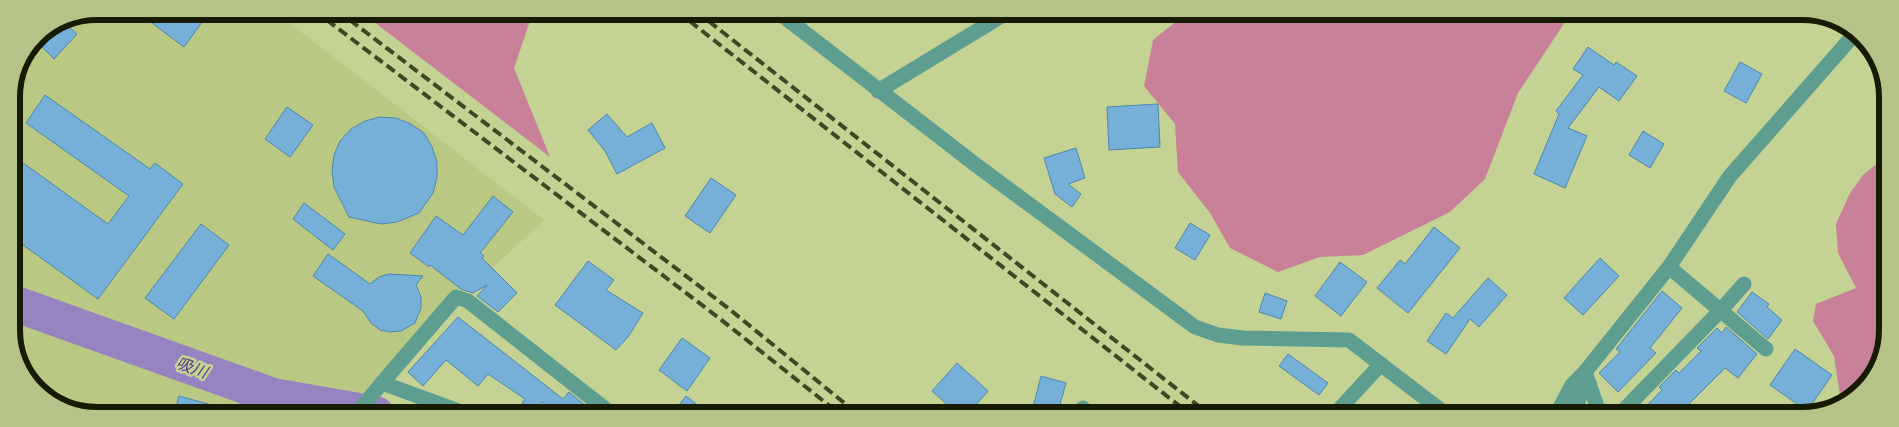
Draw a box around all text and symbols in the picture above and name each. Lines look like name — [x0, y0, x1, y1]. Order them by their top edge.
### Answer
water label: 吸川 — [173, 354, 212, 384]

